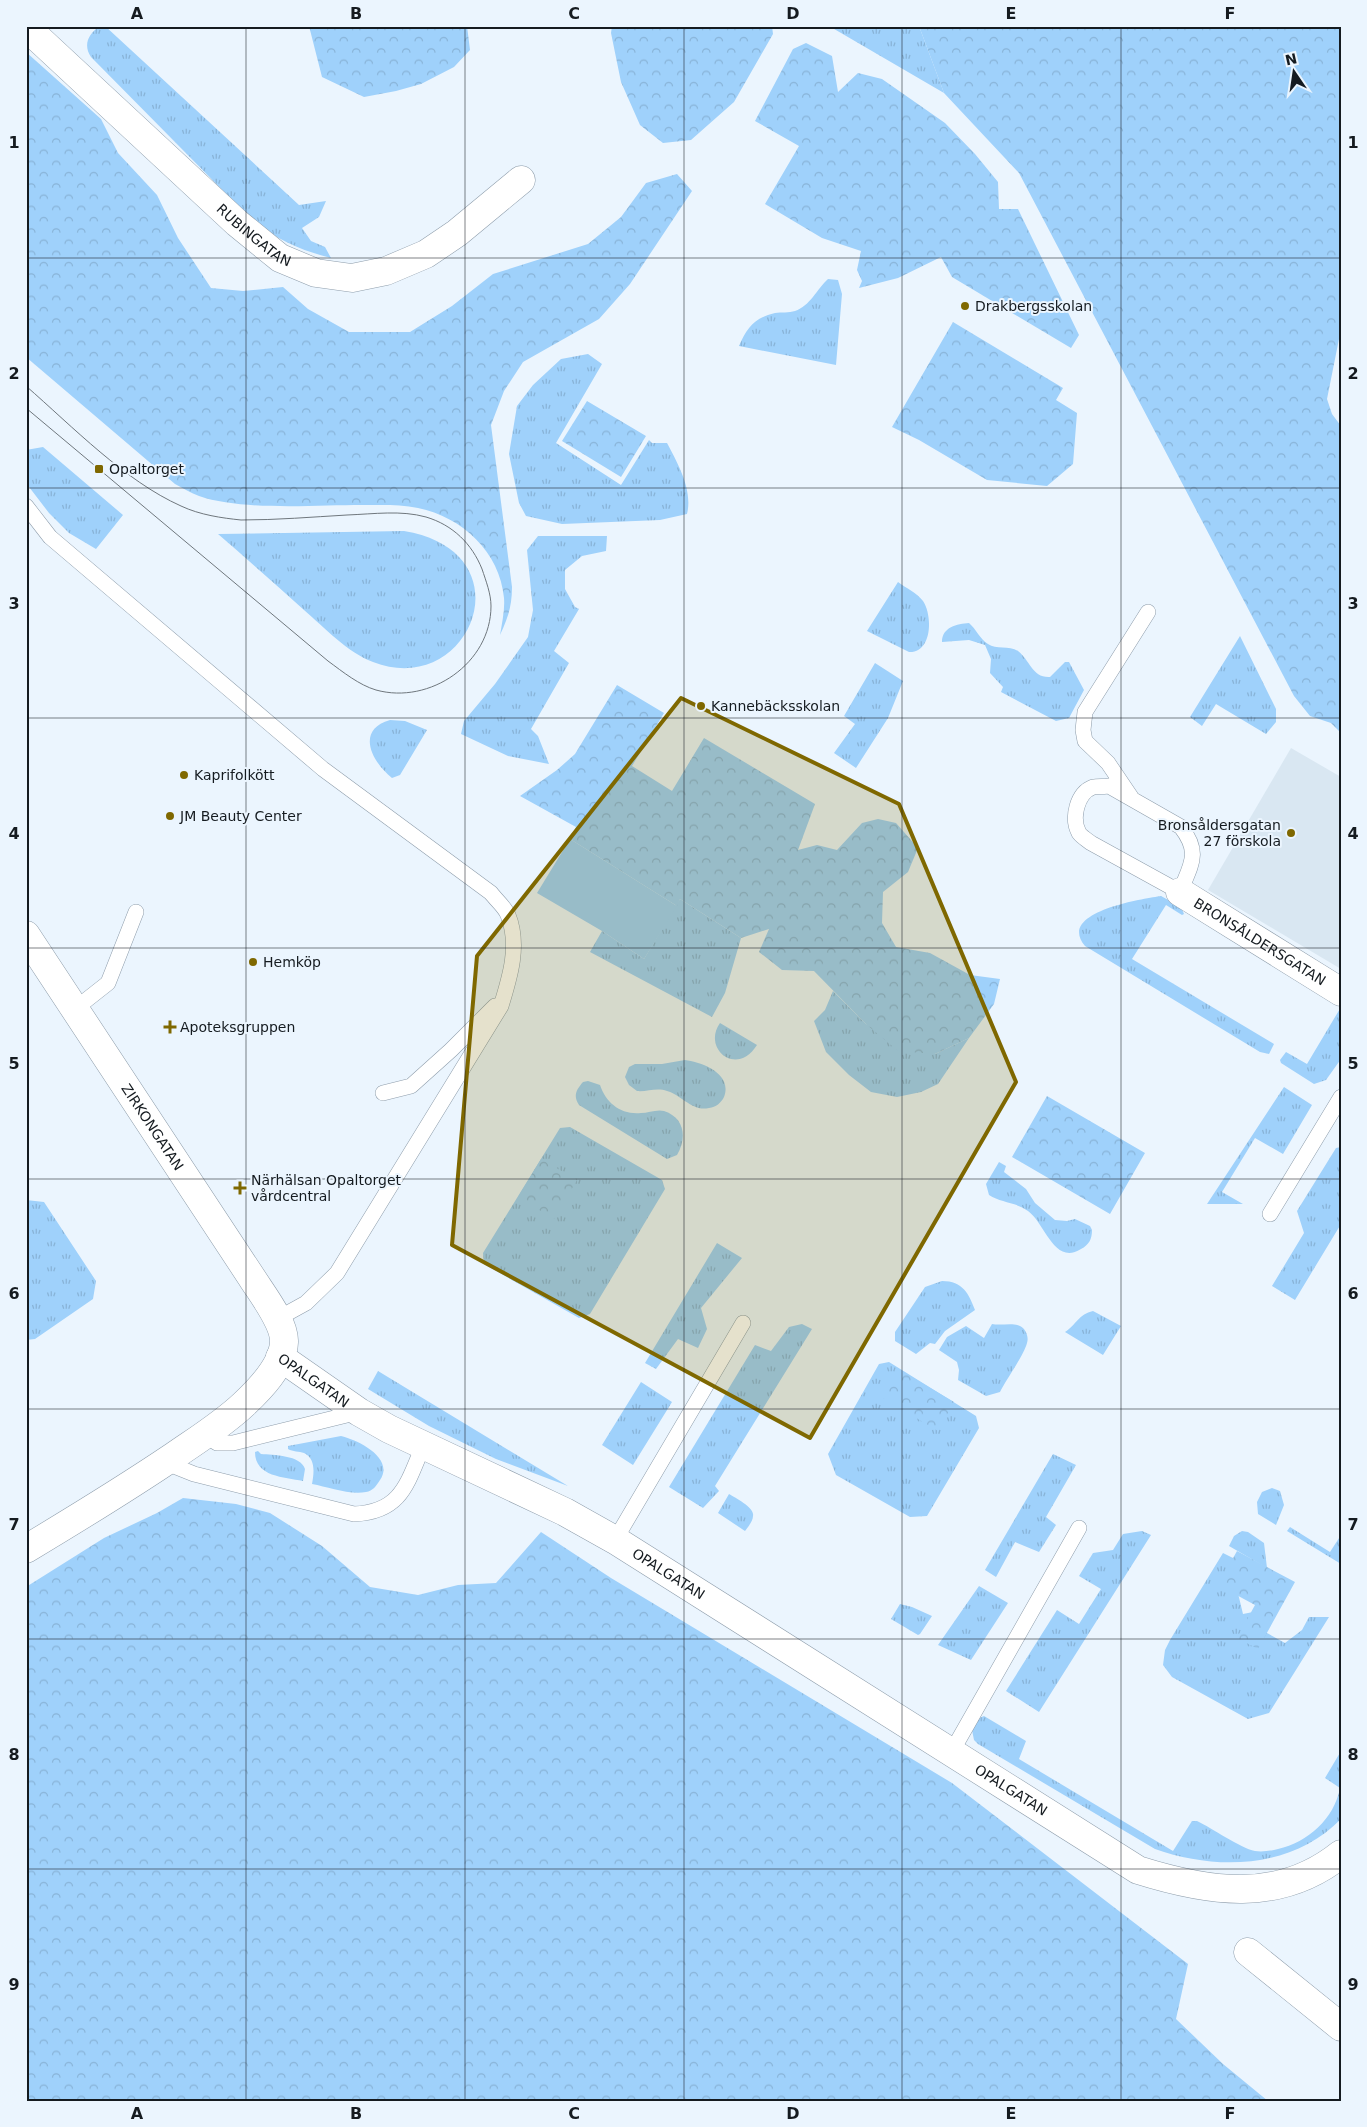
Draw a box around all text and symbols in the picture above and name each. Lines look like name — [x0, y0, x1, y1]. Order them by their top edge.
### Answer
text: A — [131, 4, 144, 23]
text: B — [350, 4, 362, 23]
text: C — [568, 4, 580, 23]
text: D — [786, 4, 800, 23]
text: E — [1006, 4, 1016, 23]
text: F — [1225, 4, 1235, 23]
north arrow — [1270, 48, 1320, 98]
text: N — [1284, 50, 1299, 68]
text: 1 — [8, 133, 20, 152]
text: 1 — [1347, 133, 1359, 152]
street label: RUBINGATAN — [214, 200, 293, 270]
place label: Drakbergsskolan — [975, 298, 1092, 314]
marker: Drakbergsskolan — [959, 300, 971, 312]
text: 2 — [8, 364, 20, 383]
text: 2 — [1347, 364, 1359, 383]
place label: Opaltorget — [109, 461, 184, 477]
marker: Opaltorget — [93, 463, 105, 475]
text: 3 — [8, 594, 20, 613]
text: 3 — [1347, 594, 1359, 613]
place label: Kannebäcksskolan — [711, 698, 840, 714]
marker: Kannebäcksskolan — [695, 700, 707, 712]
place label: Kaprifolkött — [194, 767, 275, 783]
marker: Kaprifolkött — [178, 769, 190, 781]
place label: JM Beauty Center — [179, 808, 302, 824]
marker: JM Beauty Center — [164, 810, 176, 822]
place label: Bronsåldersgatan 27 förskola — [1158, 817, 1281, 849]
text: 4 — [8, 824, 20, 843]
text: 4 — [1347, 824, 1359, 843]
marker: Bronsåldersgatan 27 förskola — [1285, 827, 1297, 839]
street label: BRONSÅLDERSGATAN — [1191, 895, 1329, 989]
place label: Hemköp — [263, 954, 321, 970]
marker: Hemköp — [247, 956, 259, 968]
place label: Apoteksgruppen — [180, 1019, 295, 1035]
marker: Apoteksgruppen — [164, 1021, 176, 1033]
text: 5 — [8, 1054, 20, 1073]
text: 5 — [1347, 1054, 1359, 1073]
street label: ZIRKONGATAN — [118, 1081, 187, 1173]
place label: Närhälsan Opaltorget vårdcentral — [251, 1172, 402, 1204]
marker: Närhälsan Opaltorget vårdcentral — [233, 1181, 247, 1195]
text: 6 — [8, 1284, 20, 1303]
text: 6 — [1347, 1284, 1359, 1303]
street label: OPALGATAN — [275, 1350, 352, 1411]
text: 7 — [8, 1515, 20, 1534]
text: 7 — [1347, 1515, 1359, 1534]
street label: OPALGATAN — [629, 1545, 708, 1603]
text: 8 — [8, 1745, 20, 1764]
text: 8 — [1347, 1745, 1359, 1764]
street label: OPALGATAN — [972, 1761, 1050, 1819]
text: 9 — [8, 1975, 20, 1994]
text: 9 — [1347, 1975, 1359, 1994]
text: A — [131, 2104, 144, 2123]
text: B — [350, 2104, 362, 2123]
text: C — [568, 2104, 580, 2123]
text: D — [786, 2104, 800, 2123]
text: E — [1006, 2104, 1016, 2123]
text: F — [1225, 2104, 1235, 2123]

